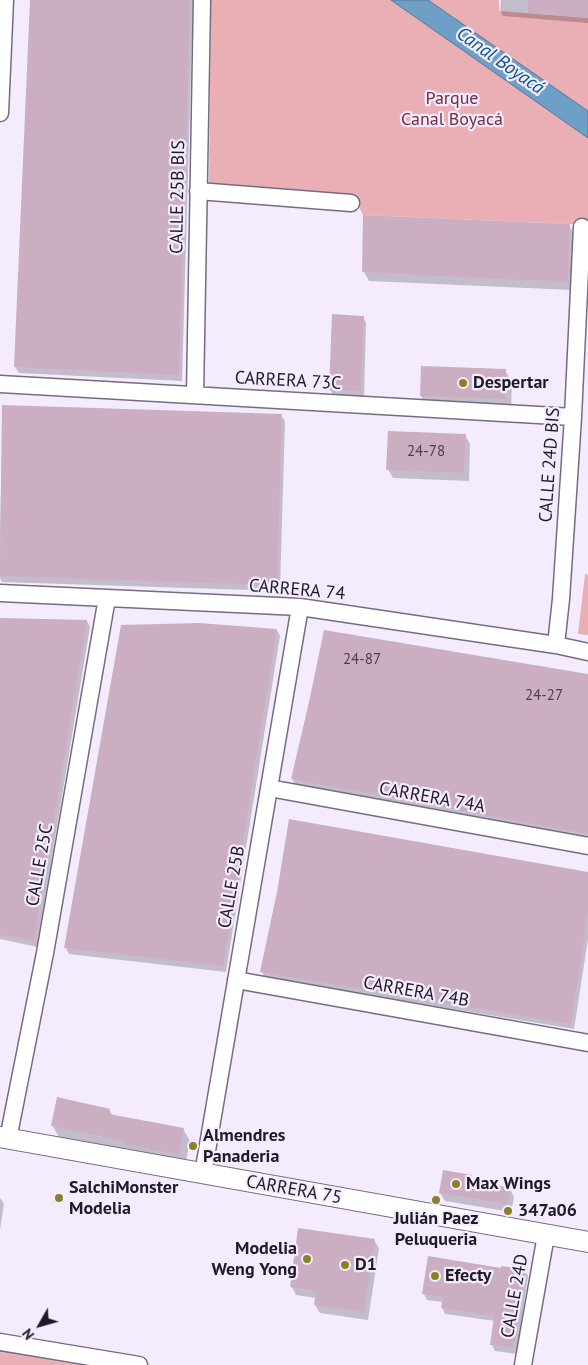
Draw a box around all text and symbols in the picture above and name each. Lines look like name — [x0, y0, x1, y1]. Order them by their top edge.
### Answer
water label: Canal Boyacá — [452, 22, 548, 100]
park label: Parque Canal Boyacá — [401, 88, 503, 130]
street label: CALLE 25B BIS — [166, 140, 190, 254]
street label: CARRERA 73C — [234, 367, 342, 395]
place label: Despertar — [473, 372, 549, 394]
marker: Despertar — [457, 377, 469, 389]
street label: CALLE 24D BIS — [535, 407, 565, 523]
house number: 24-78 — [407, 443, 445, 461]
street label: CARRERA 74 — [248, 575, 346, 605]
house number: 24-87 — [343, 651, 381, 669]
house number: 24-27 — [525, 687, 563, 705]
street label: CARRERA 74A — [377, 778, 487, 818]
street label: CALLE 25C — [22, 822, 58, 908]
street label: CALLE 25B — [214, 844, 250, 930]
street label: CARRERA 74B — [361, 972, 471, 1012]
place label: Almendres Panaderia — [203, 1125, 285, 1168]
marker: Almendres Panaderia — [187, 1140, 199, 1152]
street label: CARRERA 75 — [245, 1171, 343, 1209]
place label: Max Wings — [466, 1173, 551, 1195]
place label: SalchiMonster Modelia — [69, 1177, 178, 1220]
marker: Max Wings — [450, 1178, 462, 1190]
marker: SalchiMonster Modelia — [53, 1192, 65, 1204]
marker: Julián Paez Peluqueria — [430, 1194, 442, 1206]
place label: 347a06 — [518, 1200, 577, 1222]
marker: 347a06 — [502, 1205, 514, 1217]
place label: Julián Paez Peluqueria — [393, 1208, 479, 1250]
place label: Modelia Weng Yong — [211, 1238, 297, 1280]
street label: CALLE 24D — [497, 1252, 533, 1340]
marker: Modelia Weng Yong — [301, 1253, 313, 1265]
place label: D1 — [355, 1254, 377, 1276]
marker: D1 — [339, 1259, 351, 1271]
place label: Efecty — [445, 1265, 491, 1287]
marker: Efecty — [429, 1270, 441, 1282]
north arrow — [15, 1300, 65, 1350]
text: N — [18, 1325, 38, 1343]

